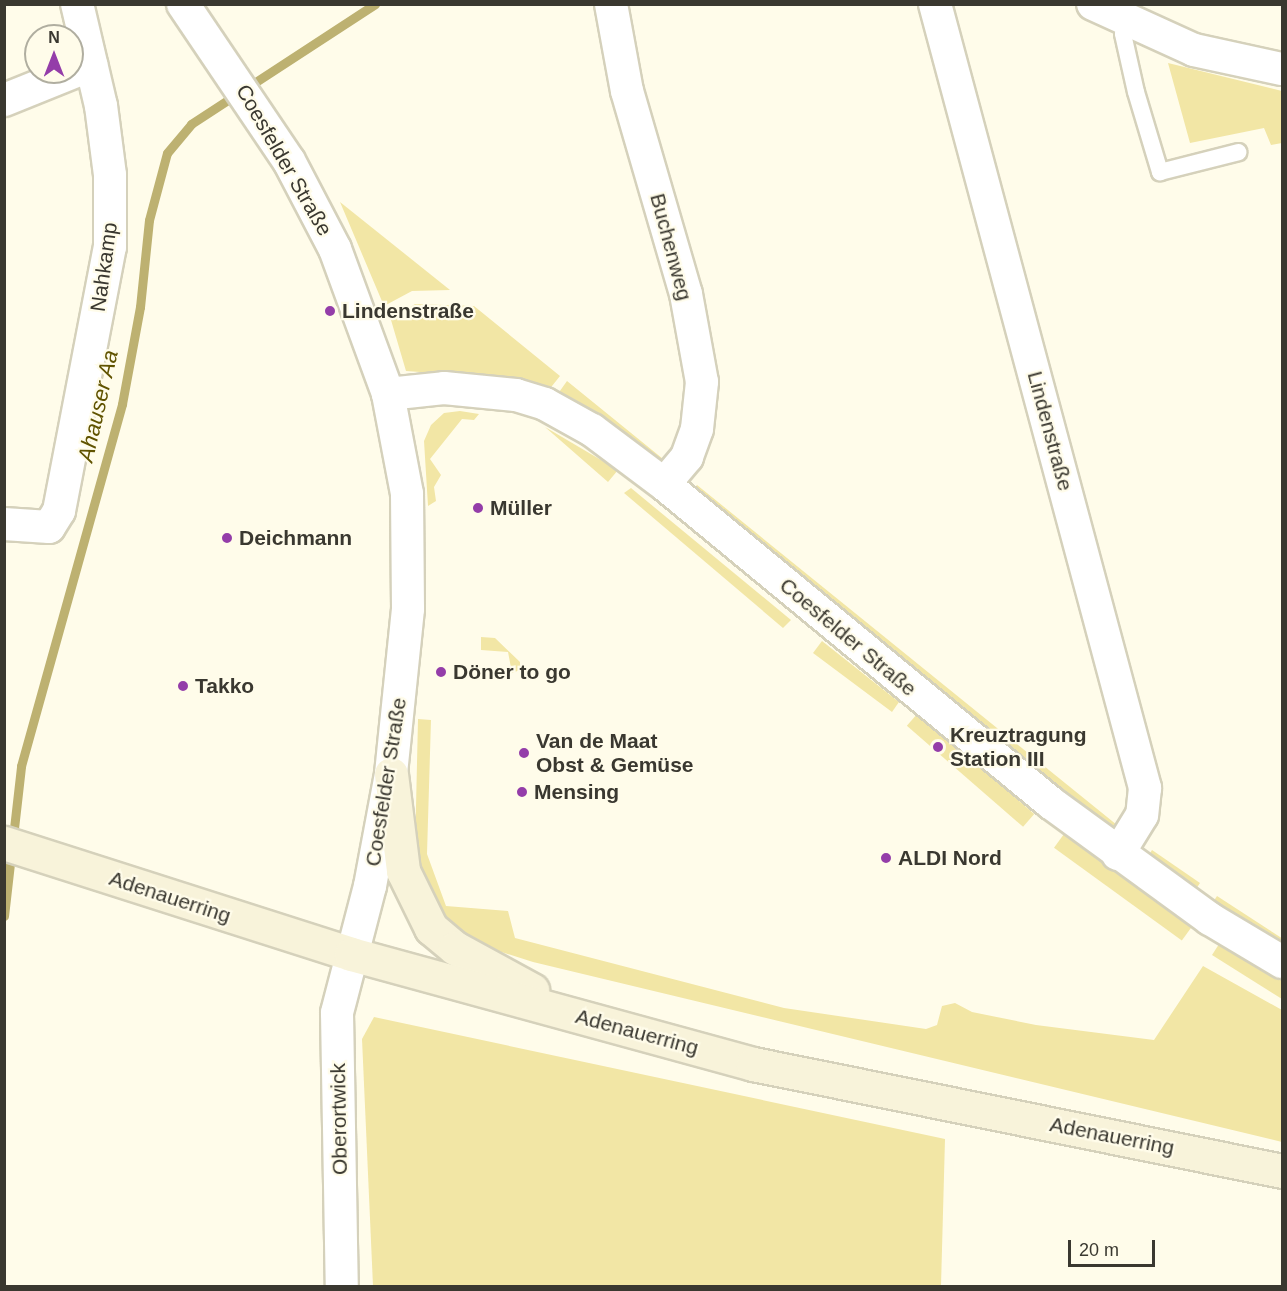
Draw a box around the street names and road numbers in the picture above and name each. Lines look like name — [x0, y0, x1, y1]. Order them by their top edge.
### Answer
street label: Coesfelder Straße — [230, 80, 338, 240]
street label: Buchenweg — [645, 191, 697, 303]
street label: Nahkamp — [85, 221, 123, 313]
street label: Lindenstraße — [1022, 369, 1078, 493]
street label: Coesfelder Straße — [775, 573, 921, 701]
street label: Coesfelder Straße — [360, 696, 412, 868]
street label: Adenauerring — [106, 866, 234, 928]
street label: Adenauerring — [573, 1004, 701, 1060]
street label: Oberortwick — [325, 1063, 353, 1175]
street label: Adenauerring — [1048, 1112, 1176, 1160]

